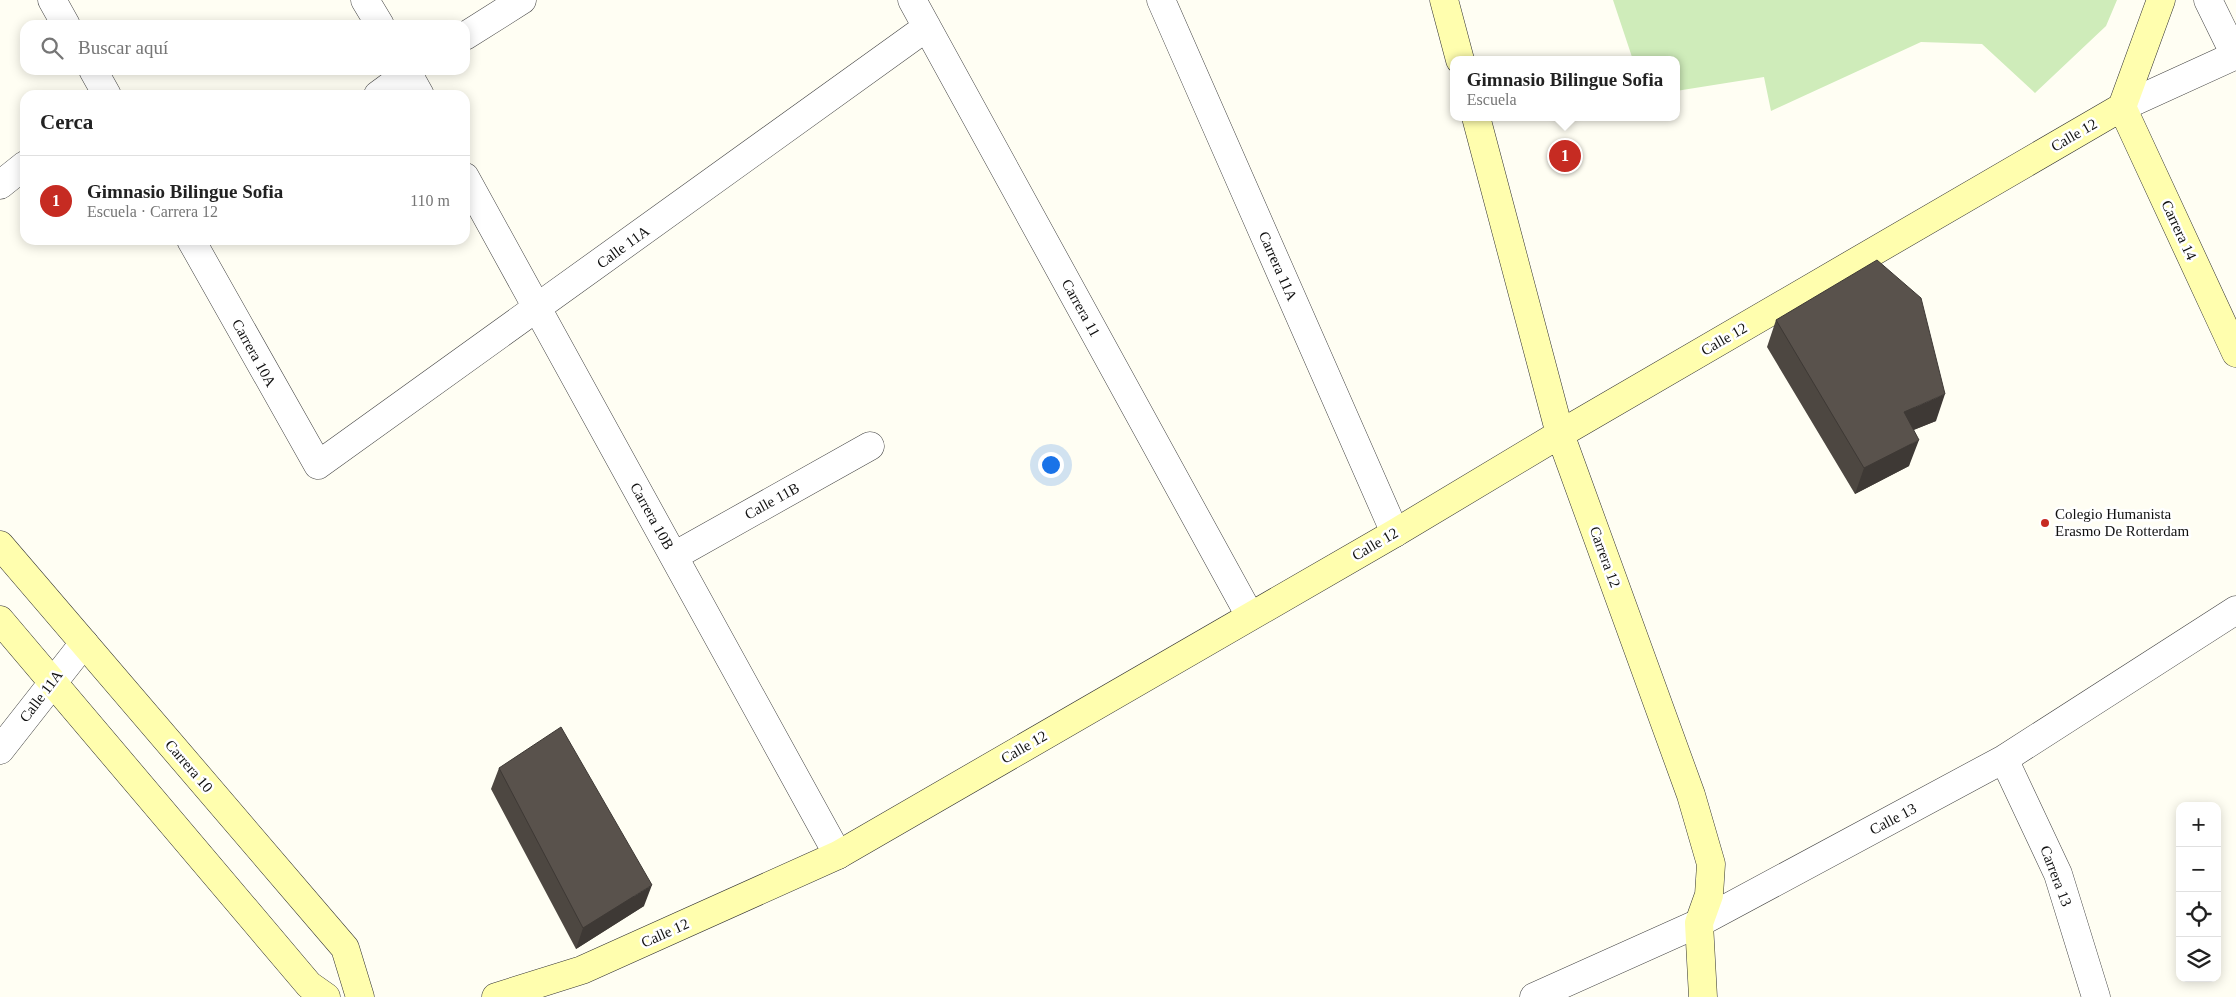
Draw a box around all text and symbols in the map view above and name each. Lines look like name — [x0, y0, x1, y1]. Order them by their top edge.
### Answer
search box — [20, 20, 470, 75]
icon: search — [38, 34, 66, 62]
text: Buscar aquí — [78, 37, 168, 58]
popup — [1450, 56, 1680, 121]
text: Gimnasio Bilingue Sofia — [1467, 69, 1663, 90]
text: Escuela — [1467, 91, 1517, 108]
text: Cerca — [40, 110, 93, 134]
street label: Calle 12 — [2048, 115, 2100, 155]
pin: 1 — [1549, 137, 1581, 175]
text: Gimnasio Bilingue Sofia — [87, 181, 283, 202]
text: 1 — [52, 192, 60, 209]
text: 110 m — [410, 192, 450, 209]
street label: Carrera 14 — [2158, 198, 2200, 263]
text: Escuela · Carrera 12 — [87, 203, 218, 220]
street label: Calle 11A — [594, 223, 652, 271]
street label: Carrera 11A — [1256, 229, 1300, 303]
street label: Carrera 11 — [1059, 276, 1103, 340]
street label: Carrera 10A — [229, 317, 279, 390]
street label: Calle 12 — [1698, 319, 1750, 359]
your location — [1038, 452, 1064, 478]
street label: Calle 11B — [742, 479, 802, 523]
street label: Carrera 10B — [627, 480, 677, 552]
place label: Colegio Humanista Erasmo De Rotterdam — [2055, 506, 2189, 539]
marker: Colegio Humanista Erasmo De Rotterdam — [2039, 517, 2051, 529]
street label: Calle 12 — [1349, 524, 1401, 564]
street label: Carrera 12 — [1587, 524, 1623, 590]
street label: Calle 11A — [16, 667, 66, 725]
street label: Calle 12 — [998, 727, 1050, 767]
street label: Carrera 10 — [162, 737, 216, 795]
street label: Calle 13 — [1867, 800, 1919, 838]
map controls — [2176, 802, 2221, 982]
button: + — [2176, 802, 2221, 847]
street label: Carrera 13 — [2037, 843, 2075, 909]
button: − — [2176, 847, 2221, 892]
button: locate — [2176, 892, 2221, 937]
street label: Calle 12 — [639, 915, 691, 951]
button: layers — [2176, 937, 2221, 982]

